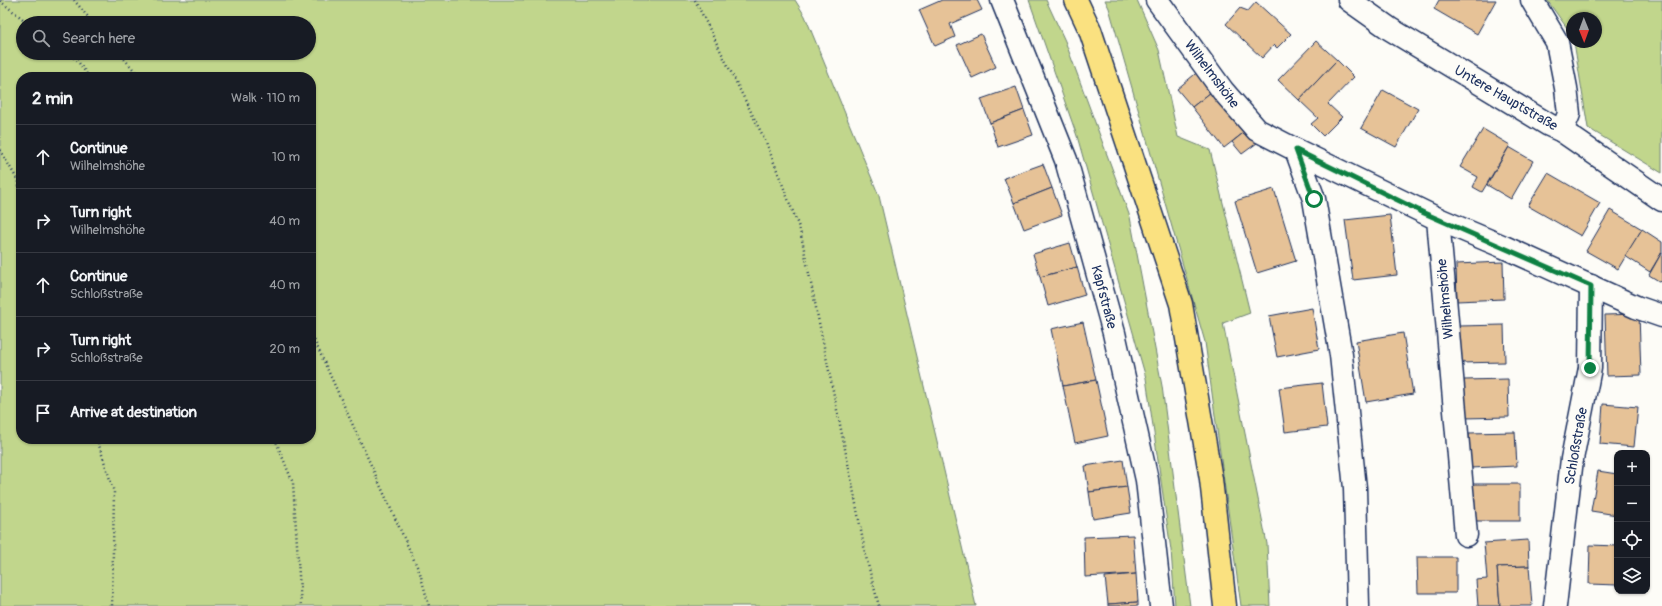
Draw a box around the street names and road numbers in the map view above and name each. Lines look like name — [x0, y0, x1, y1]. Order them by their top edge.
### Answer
street label: Wilhelmshöhe — [1181, 37, 1243, 111]
street label: Untere Hauptstraße — [1451, 61, 1561, 135]
street label: Wilhelmshöhe — [1433, 258, 1457, 340]
street label: Kapfstraße — [1087, 263, 1121, 331]
street label: Schloßstraße — [1561, 406, 1591, 486]

